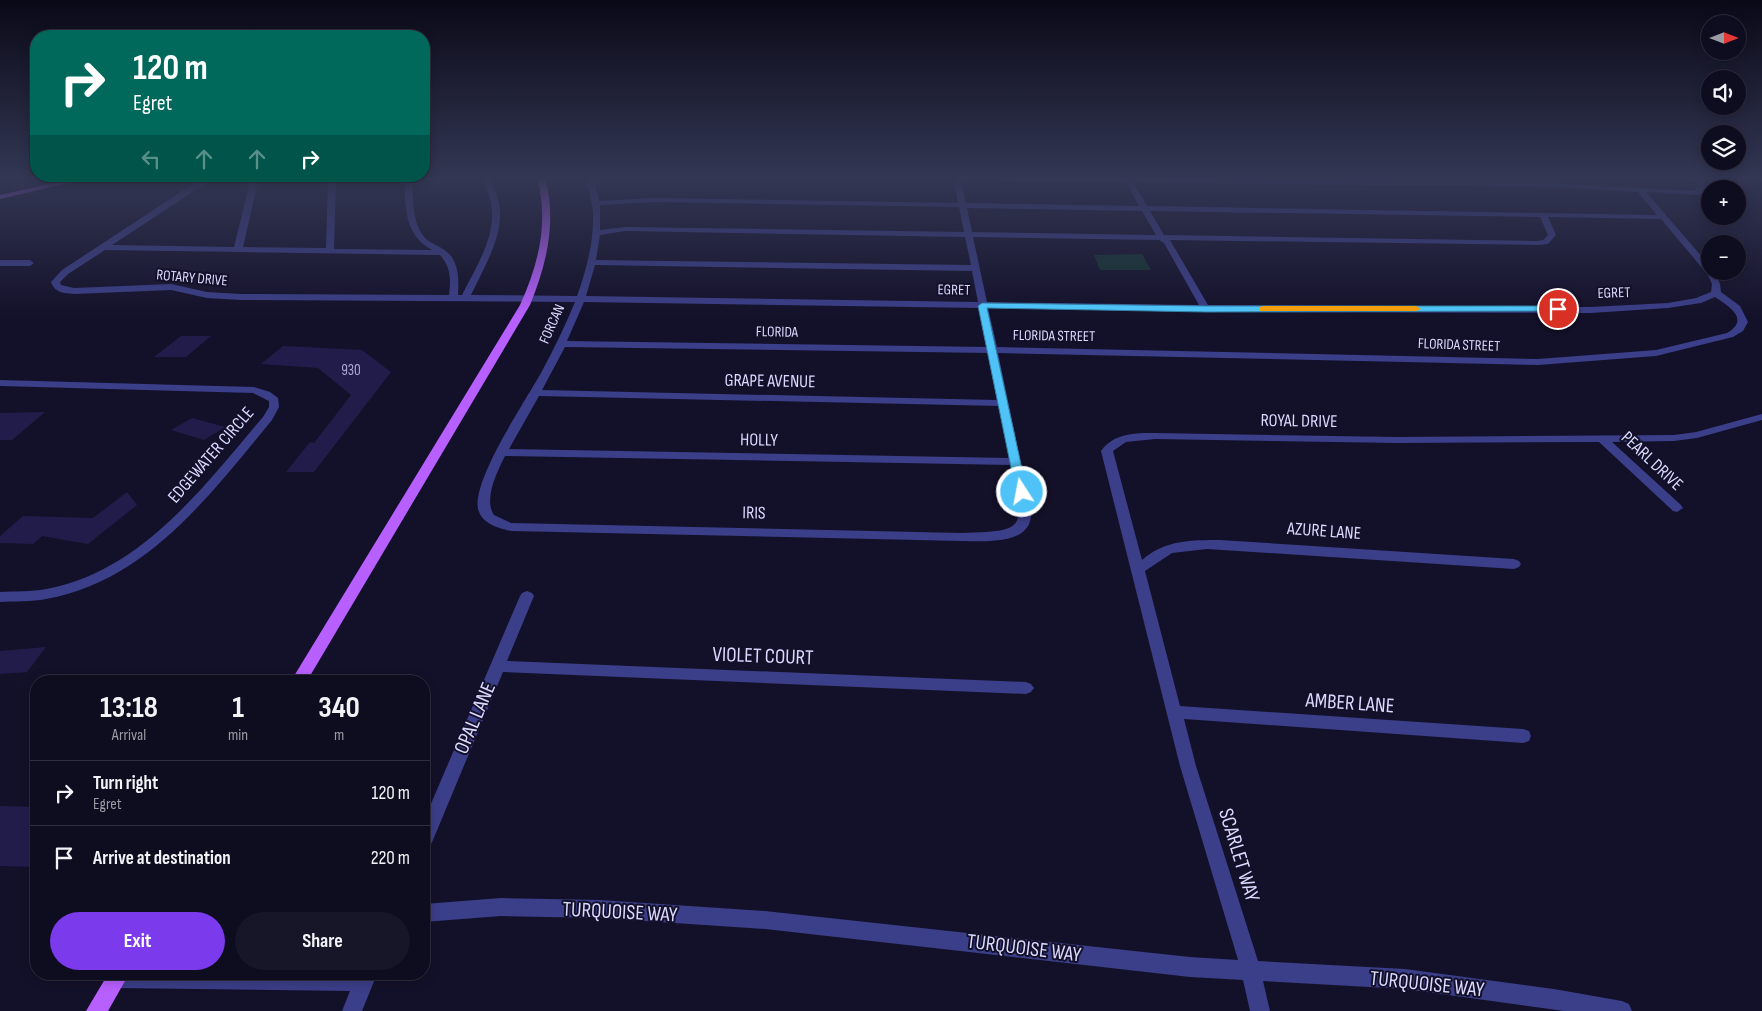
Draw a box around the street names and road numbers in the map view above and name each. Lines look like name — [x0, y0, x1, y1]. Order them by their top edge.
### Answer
street label: ROTARY DRIVE — [156, 265, 228, 291]
street label: EGRET — [937, 280, 971, 300]
street label: EGRET — [1597, 283, 1631, 303]
street label: FORCAN — [535, 301, 569, 347]
street label: FLORIDA — [756, 322, 799, 342]
street label: FLORIDA STREET — [1013, 326, 1095, 346]
street label: FLORIDA STREET — [1418, 334, 1500, 356]
street label: GRAPE AVENUE — [724, 370, 816, 392]
street label: EDGEWATER CIRCLE — [164, 403, 258, 507]
street label: ROYAL DRIVE — [1260, 410, 1338, 432]
street label: PEARL DRIVE — [1617, 427, 1687, 495]
street label: HOLLY — [740, 429, 779, 451]
street label: IRIS — [742, 502, 766, 524]
street label: AZURE LANE — [1285, 518, 1362, 544]
street label: VIOLET COURT — [712, 642, 814, 670]
street label: OPAL LANE — [449, 679, 501, 757]
street label: AMBER LANE — [1304, 687, 1395, 719]
street label: SCARLET WAY — [1213, 805, 1265, 905]
street label: TURQUOISE WAY — [562, 897, 678, 928]
street label: TURQUOISE WAY — [965, 929, 1083, 967]
street label: TURQUOISE WAY — [1369, 966, 1486, 1002]

